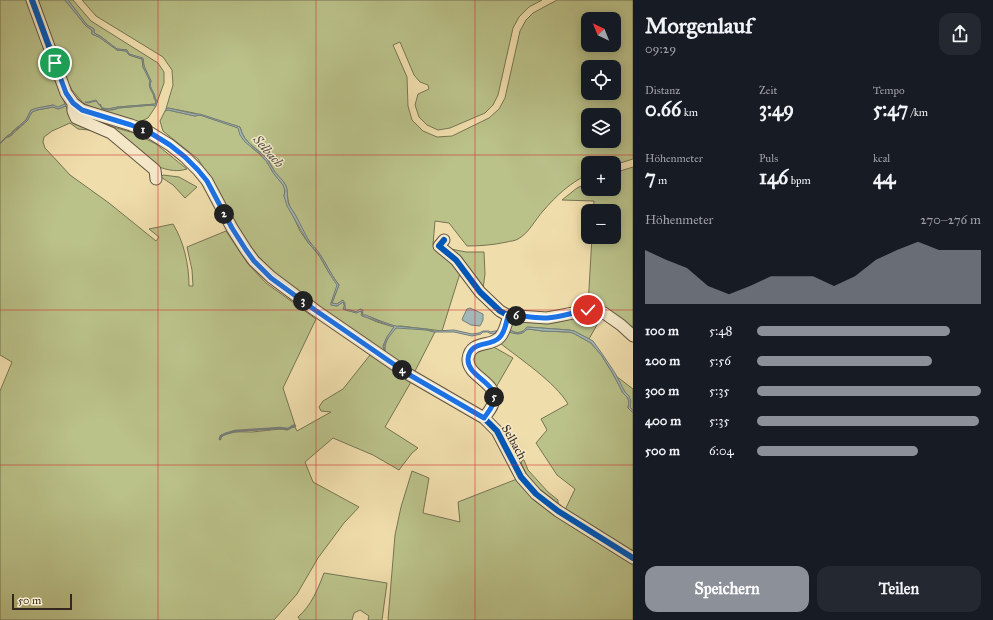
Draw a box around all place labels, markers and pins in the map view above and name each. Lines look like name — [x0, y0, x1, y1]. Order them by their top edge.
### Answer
pin — [38, 46, 72, 80]
pin: 1 — [133, 120, 153, 140]
pin: 2 — [214, 204, 234, 224]
pin: 3 — [293, 291, 313, 311]
pin — [571, 293, 605, 327]
pin: 6 — [506, 306, 526, 326]
pin: 4 — [392, 360, 412, 380]
pin: 5 — [484, 387, 504, 407]

